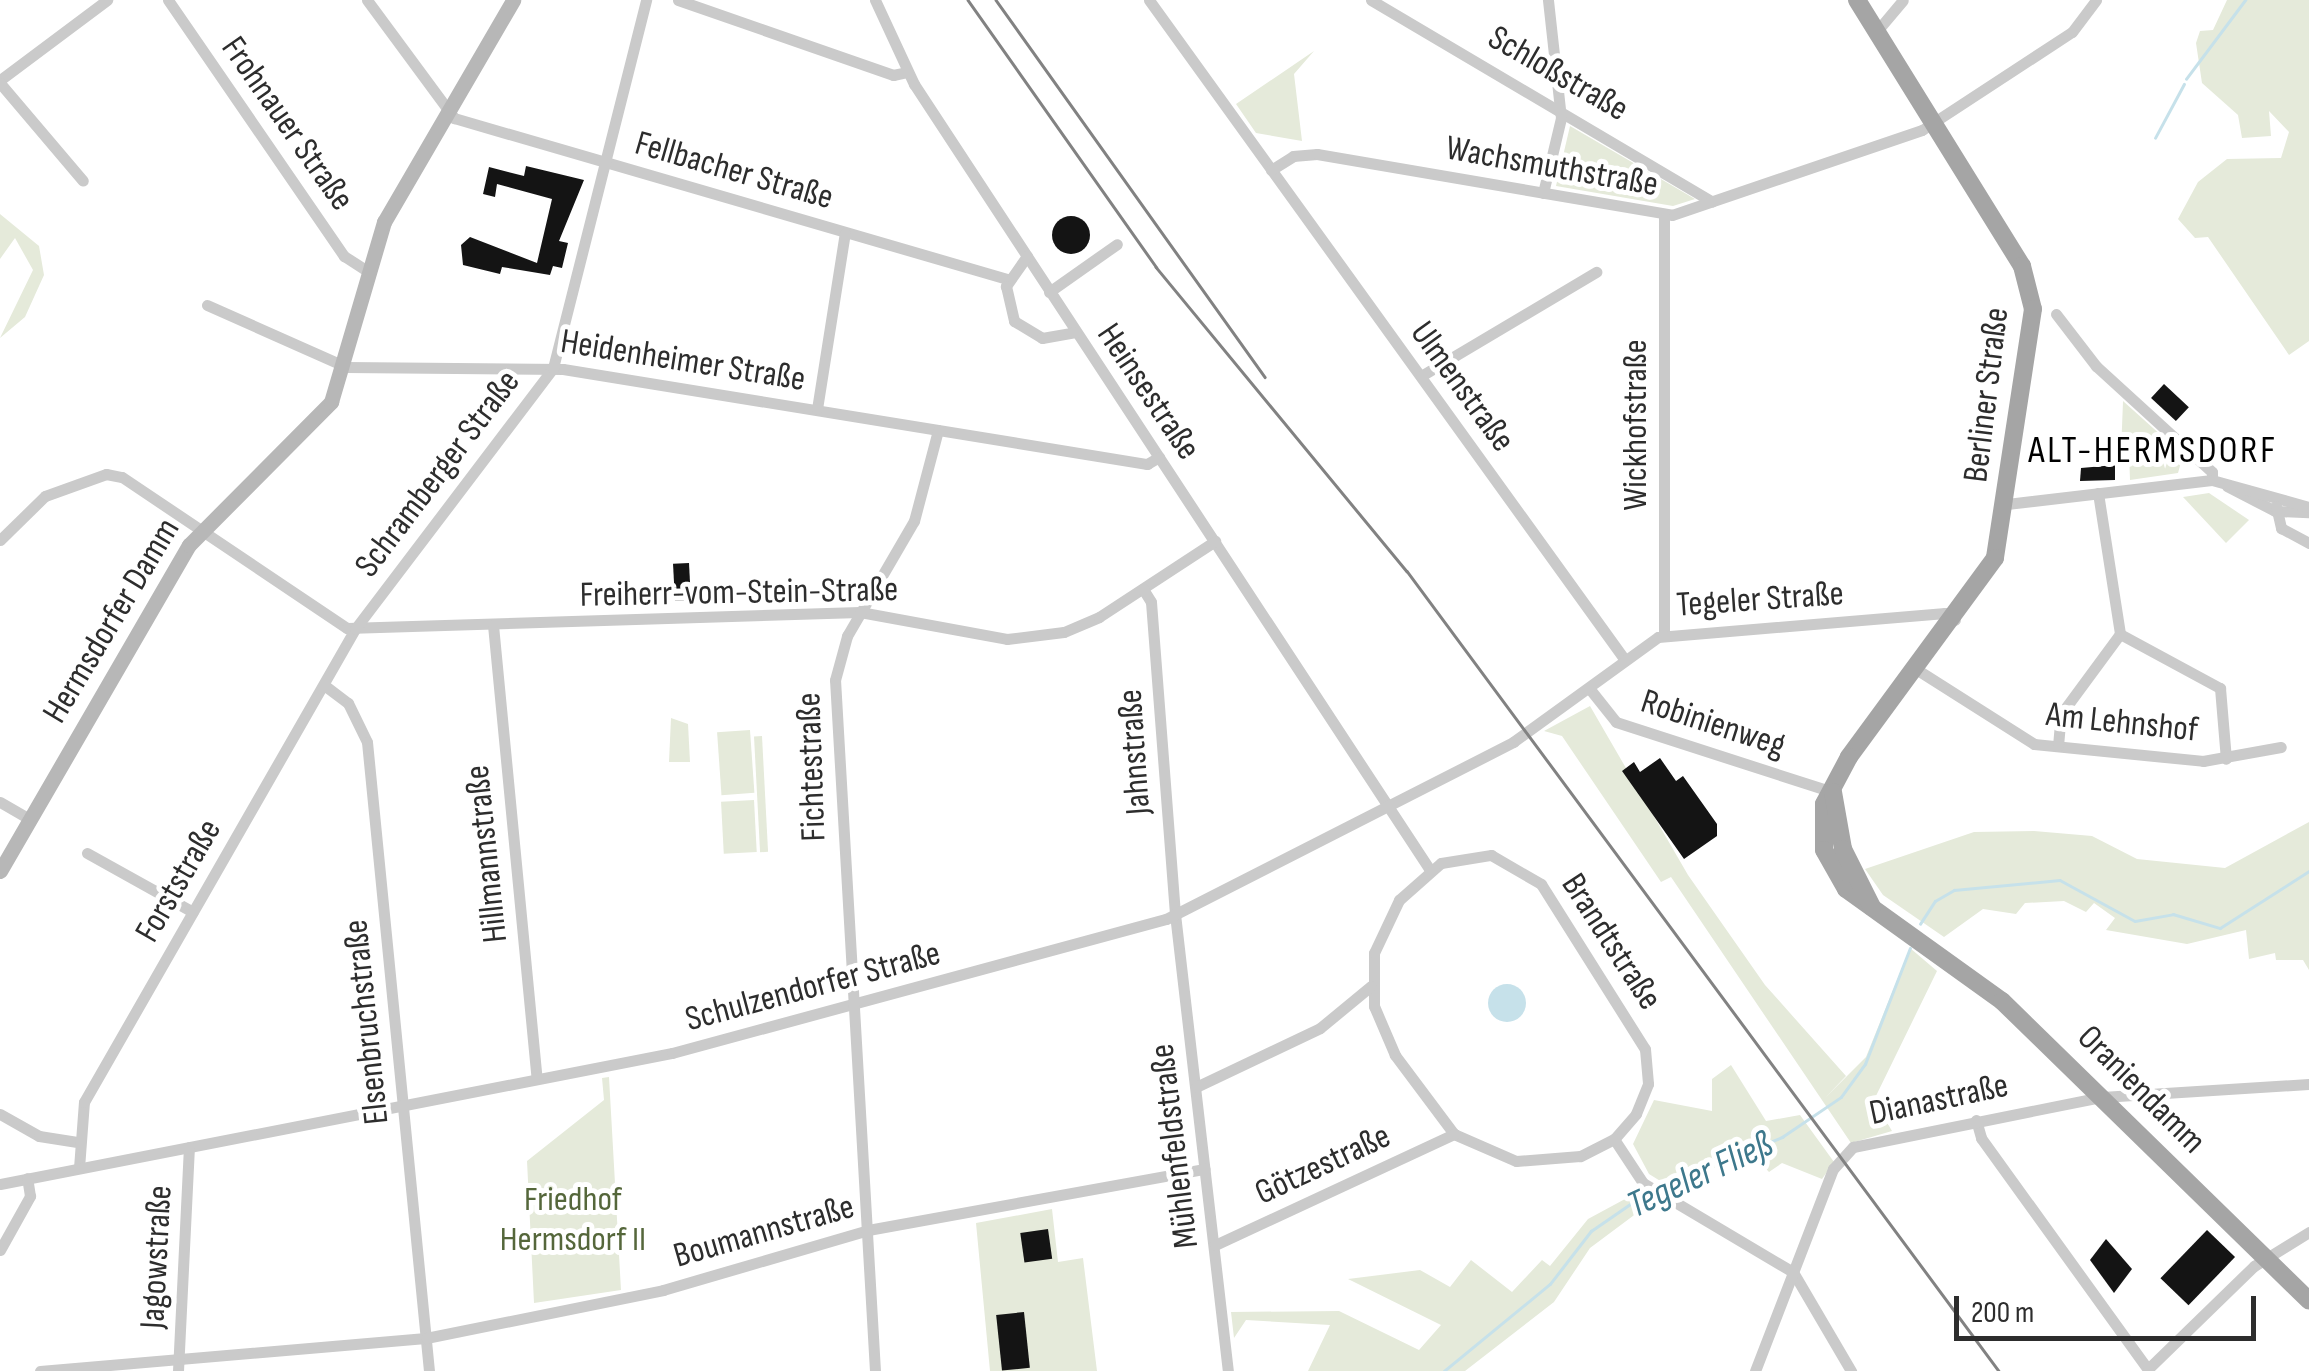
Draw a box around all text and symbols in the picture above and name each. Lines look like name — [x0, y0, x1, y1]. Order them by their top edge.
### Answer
street label: Schloßstraße — [1481, 17, 1635, 131]
street label: Frohnauer Straße — [212, 29, 362, 219]
street label: Fellbacher Straße — [630, 123, 838, 219]
street label: Wachsmuthstraße — [1443, 128, 1661, 206]
street label: Berliner Straße — [1955, 305, 2019, 485]
street label: Ulmenstraße — [1401, 314, 1523, 460]
street label: Heinsestraße — [1087, 316, 1209, 468]
street label: Heidenheimer Straße — [558, 321, 808, 401]
street label: Wickhofstraße — [1615, 339, 1657, 511]
street label: Schramberger Straße — [347, 362, 529, 586]
district label: ALT-HERMSDORF — [2028, 428, 2278, 474]
street label: Hermsdorfer Damm — [35, 511, 189, 731]
street label: Freiherr-vom-Stein-Straße — [579, 569, 899, 617]
street label: Tegeler Straße — [1675, 573, 1845, 627]
street label: Robinienweg — [1635, 681, 1791, 767]
street label: Jahnstraße — [1110, 688, 1160, 816]
street label: Fichtestraße — [788, 692, 836, 842]
street label: Am Lehnshof — [2044, 694, 2200, 752]
street label: Hillmannstraße — [457, 763, 517, 945]
street label: Forststraße — [127, 812, 231, 950]
street label: Brandtstraße — [1552, 866, 1670, 1018]
street label: Elsenbruchstraße — [335, 918, 399, 1126]
street label: Schulzendorfer Straße — [681, 933, 945, 1041]
street label: Oraniendamm — [2068, 1017, 2214, 1163]
street label: Mühlenfeldstraße — [1142, 1041, 1208, 1251]
street label: Dianastraße — [1866, 1065, 2012, 1135]
street label: Götzestraße — [1249, 1116, 1397, 1214]
water label: Tegeler Fließ — [1620, 1122, 1780, 1228]
park label: Friedhof Hermsdorf II — [500, 1179, 646, 1261]
street label: Jagowstraße — [132, 1184, 182, 1330]
street label: Boumannstraße — [669, 1186, 859, 1278]
scale bar — [1959, 1276, 2262, 1338]
text: 200 m — [1971, 1295, 2034, 1331]

